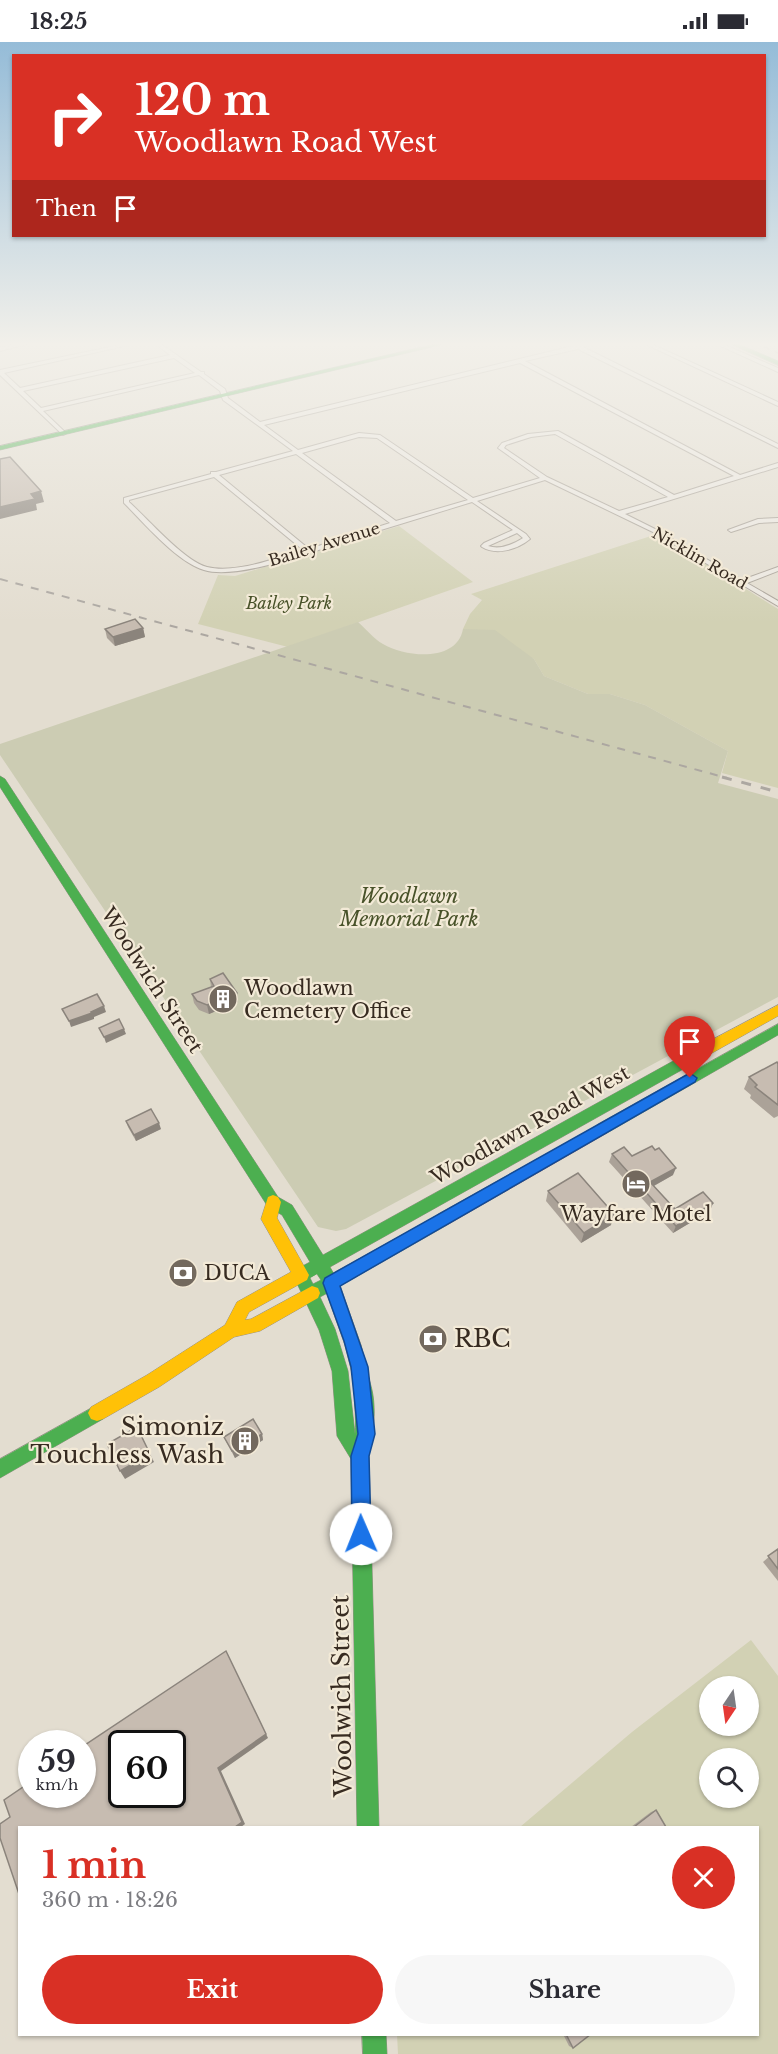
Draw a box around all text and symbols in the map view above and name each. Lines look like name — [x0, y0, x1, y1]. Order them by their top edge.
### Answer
text: 18:25 — [30, 8, 87, 35]
text: 120 m — [135, 74, 270, 126]
icon: right — [36, 78, 114, 156]
text: Woodlawn Road West — [135, 126, 437, 159]
icon: arrive — [109, 192, 142, 225]
text: Then — [36, 195, 97, 222]
street label: Bailey Avenue — [266, 518, 382, 570]
street label: Nicklin Road — [649, 523, 751, 594]
park label: Bailey Park — [245, 593, 332, 613]
park label: Woodlawn Memorial Park — [339, 884, 478, 931]
street label: Woolwich Street — [95, 902, 208, 1058]
place label: Woodlawn Cemetery Office — [243, 976, 411, 1023]
building icon: Woodlawn Cemetery Office — [207, 983, 239, 1015]
pin — [664, 1016, 715, 1078]
icon: arrive — [673, 1025, 706, 1058]
street label: Woodlawn Road West — [426, 1060, 634, 1190]
hotel icon: Wayfare Motel — [620, 1168, 652, 1200]
place label: Wayfare Motel — [560, 1202, 711, 1226]
bank icon: DUCA — [167, 1257, 199, 1289]
place label: DUCA — [204, 1261, 270, 1285]
bank icon: RBC — [417, 1323, 449, 1355]
place label: RBC — [454, 1324, 511, 1353]
place label: Simoniz Touchless Wash — [30, 1412, 224, 1469]
building icon: Simoniz Touchless Wash — [229, 1425, 261, 1457]
position arrow — [329, 1502, 393, 1566]
street label: Woolwich Street — [325, 1595, 358, 1798]
north arrow — [699, 1676, 759, 1736]
map controls — [699, 1676, 759, 1808]
speed limit sign: 60 — [108, 1730, 186, 1808]
text: 59 — [38, 1743, 76, 1780]
button: search — [699, 1748, 759, 1808]
text: km/h — [36, 1775, 78, 1794]
text: 1 min — [42, 1843, 146, 1888]
button: close — [672, 1846, 735, 1909]
text: 360 m · 18:26 — [42, 1888, 178, 1912]
button: Exit — [42, 1955, 383, 2024]
button: Share — [395, 1955, 735, 2024]

